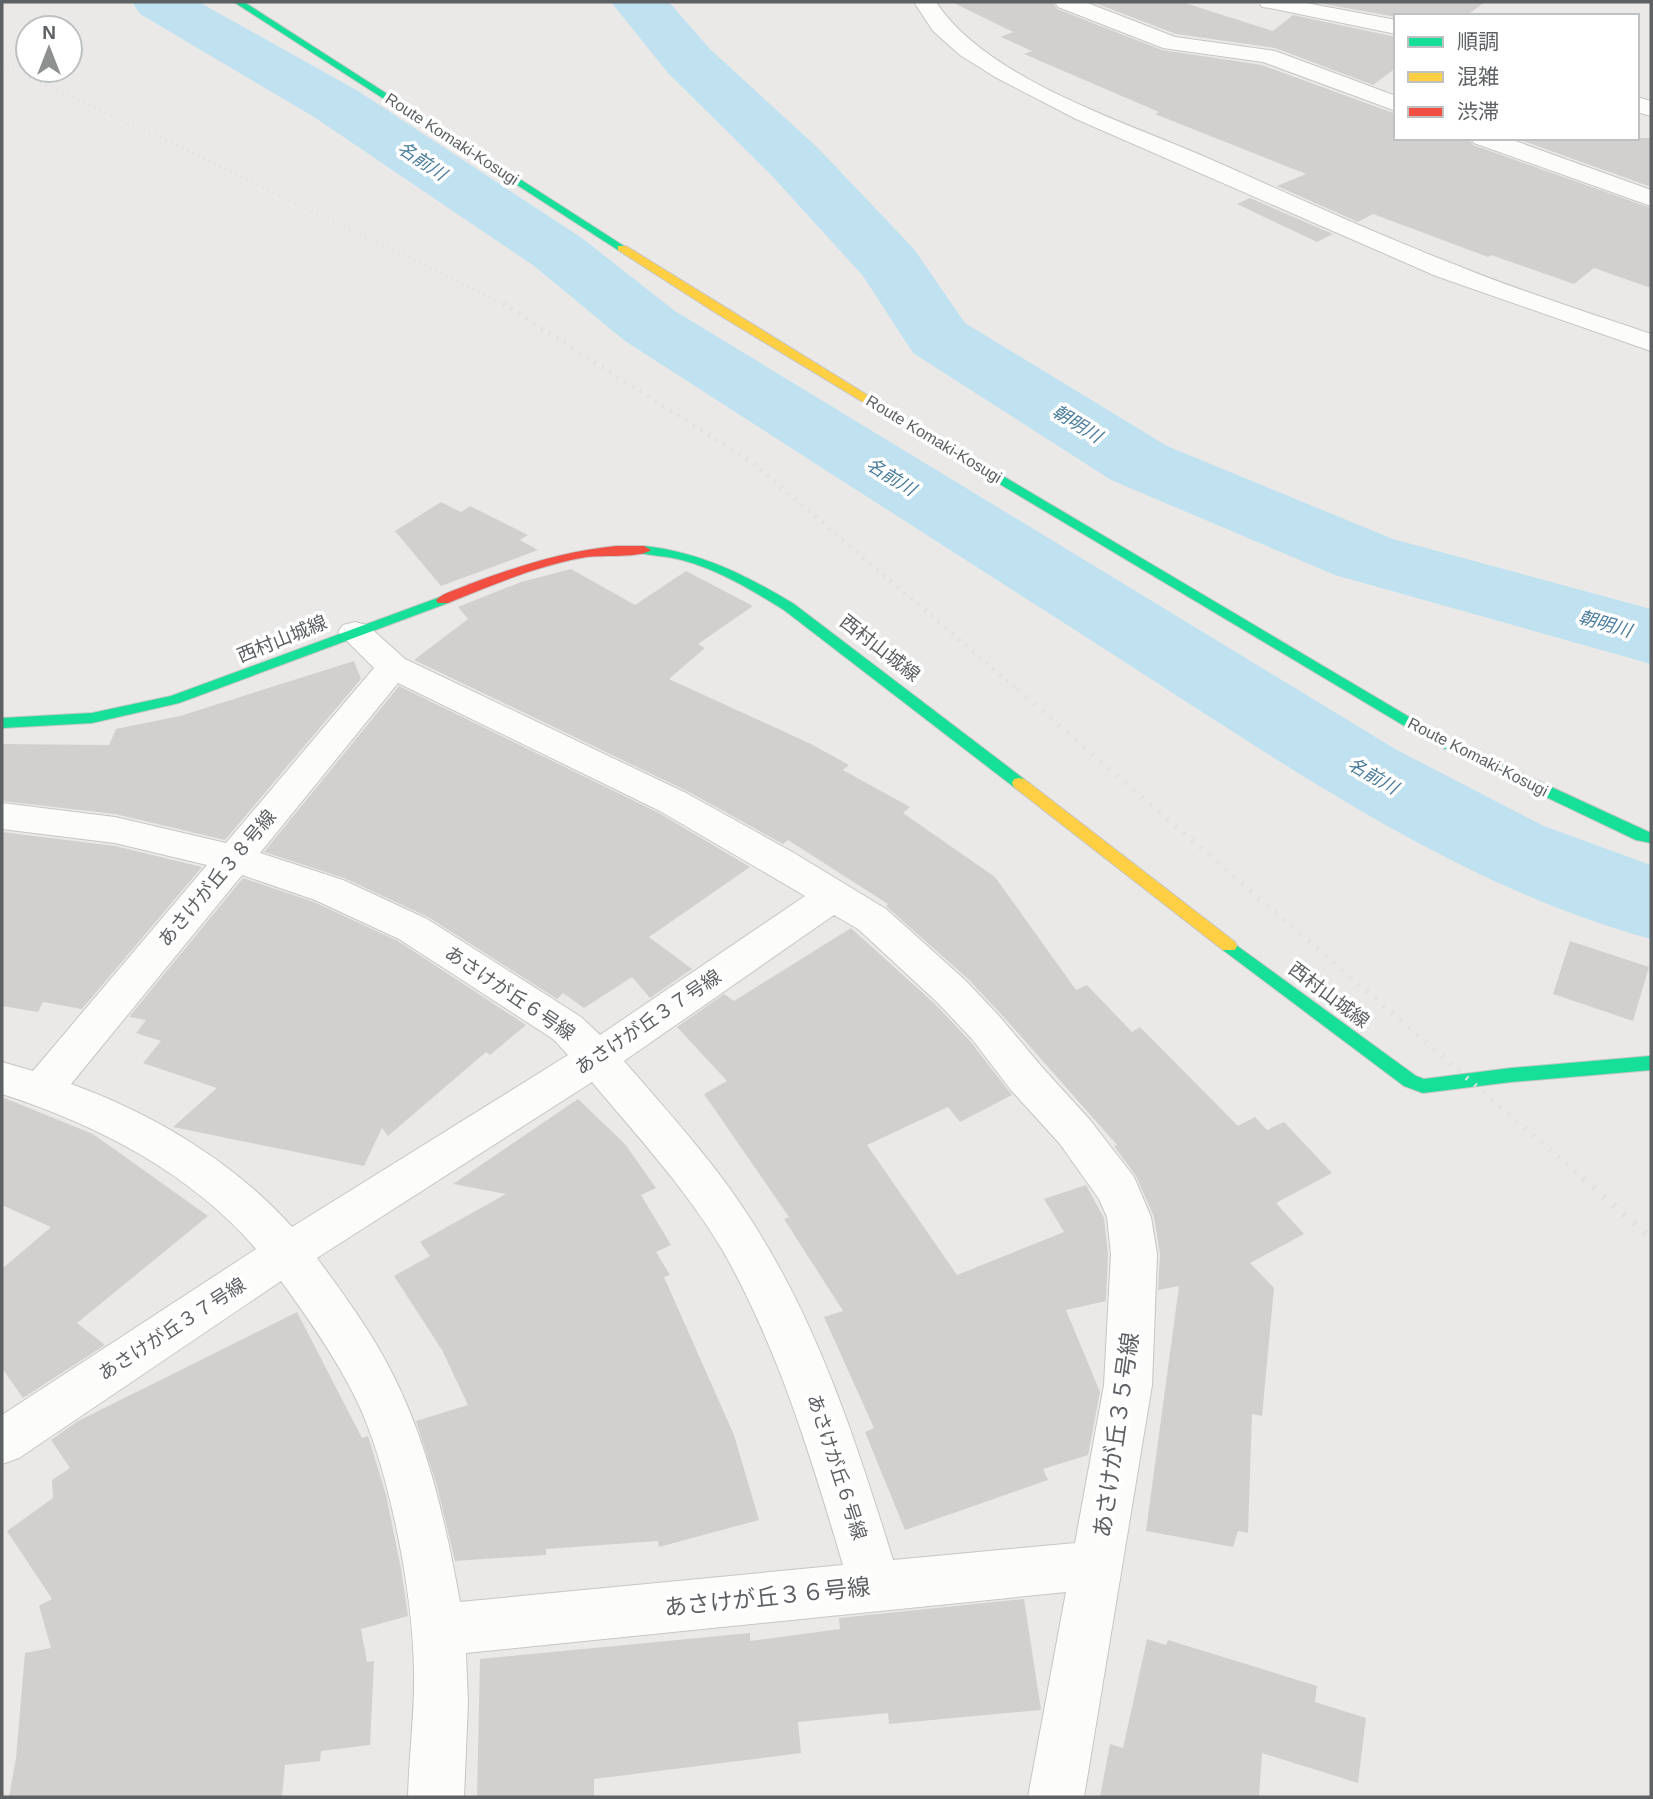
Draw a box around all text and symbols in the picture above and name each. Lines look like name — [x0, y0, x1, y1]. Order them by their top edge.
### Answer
north arrow — [14, 14, 84, 84]
legend — [1394, 14, 1639, 140]
text: N — [42, 22, 56, 43]
text: 順調 — [1457, 30, 1499, 53]
text: 混雑 — [1457, 65, 1499, 88]
street label: Route Komaki-Kosugi — [382, 90, 522, 188]
text: 渋滞 — [1457, 100, 1499, 123]
water label: 名前川 — [394, 138, 452, 186]
street label: Route Komaki-Kosugi — [863, 392, 1005, 486]
water label: 朝明川 — [1049, 401, 1107, 448]
water label: 名前川 — [863, 454, 921, 501]
water label: 朝明川 — [1576, 607, 1636, 642]
street label: 西村山城線 — [836, 610, 924, 686]
street label: 西村山城線 — [234, 611, 330, 667]
street label: Route Komaki-Kosugi — [1405, 714, 1551, 800]
water label: 名前川 — [1345, 754, 1403, 799]
street label: あさけが丘３８号線 — [154, 806, 280, 950]
street label: あさけが丘６号線 — [441, 942, 579, 1044]
street label: 西村山城線 — [1285, 958, 1373, 1032]
street label: あさけが丘３７号線 — [571, 965, 725, 1079]
street label: あさけが丘３７号線 — [95, 1274, 249, 1384]
street label: あさけが丘３５号線 — [1089, 1331, 1143, 1539]
street label: あさけが丘６号線 — [804, 1391, 870, 1543]
street label: あさけが丘３６号線 — [663, 1573, 871, 1621]

